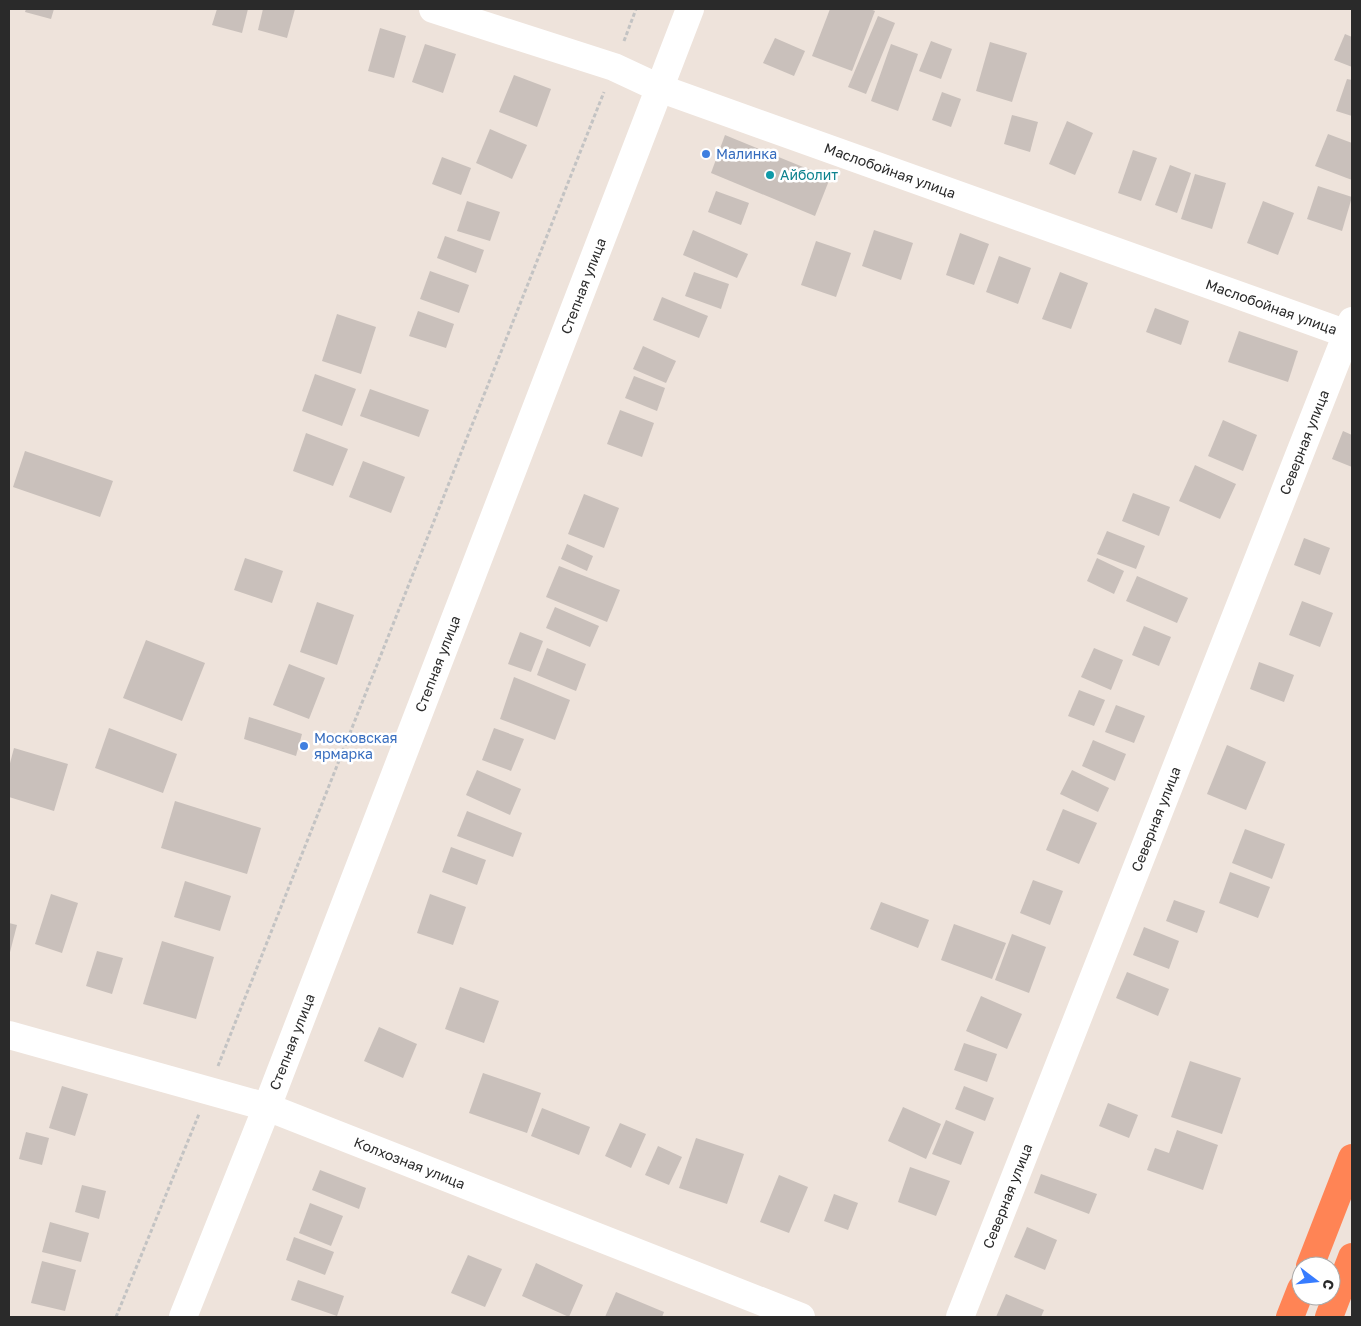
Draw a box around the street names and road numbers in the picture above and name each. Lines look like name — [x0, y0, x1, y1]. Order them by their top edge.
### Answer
street label: Маслобойная улица — [822, 139, 958, 201]
street label: Степная улица — [557, 235, 609, 336]
street label: Маслобойная улица — [1203, 275, 1340, 338]
street label: Северная улица — [1275, 387, 1332, 497]
street label: Степная улица — [411, 613, 463, 714]
street label: Северная улица — [1127, 764, 1184, 874]
street label: Степная улица — [265, 991, 318, 1092]
street label: Колхозная улица — [352, 1133, 468, 1192]
street label: Северная улица — [979, 1141, 1035, 1251]

